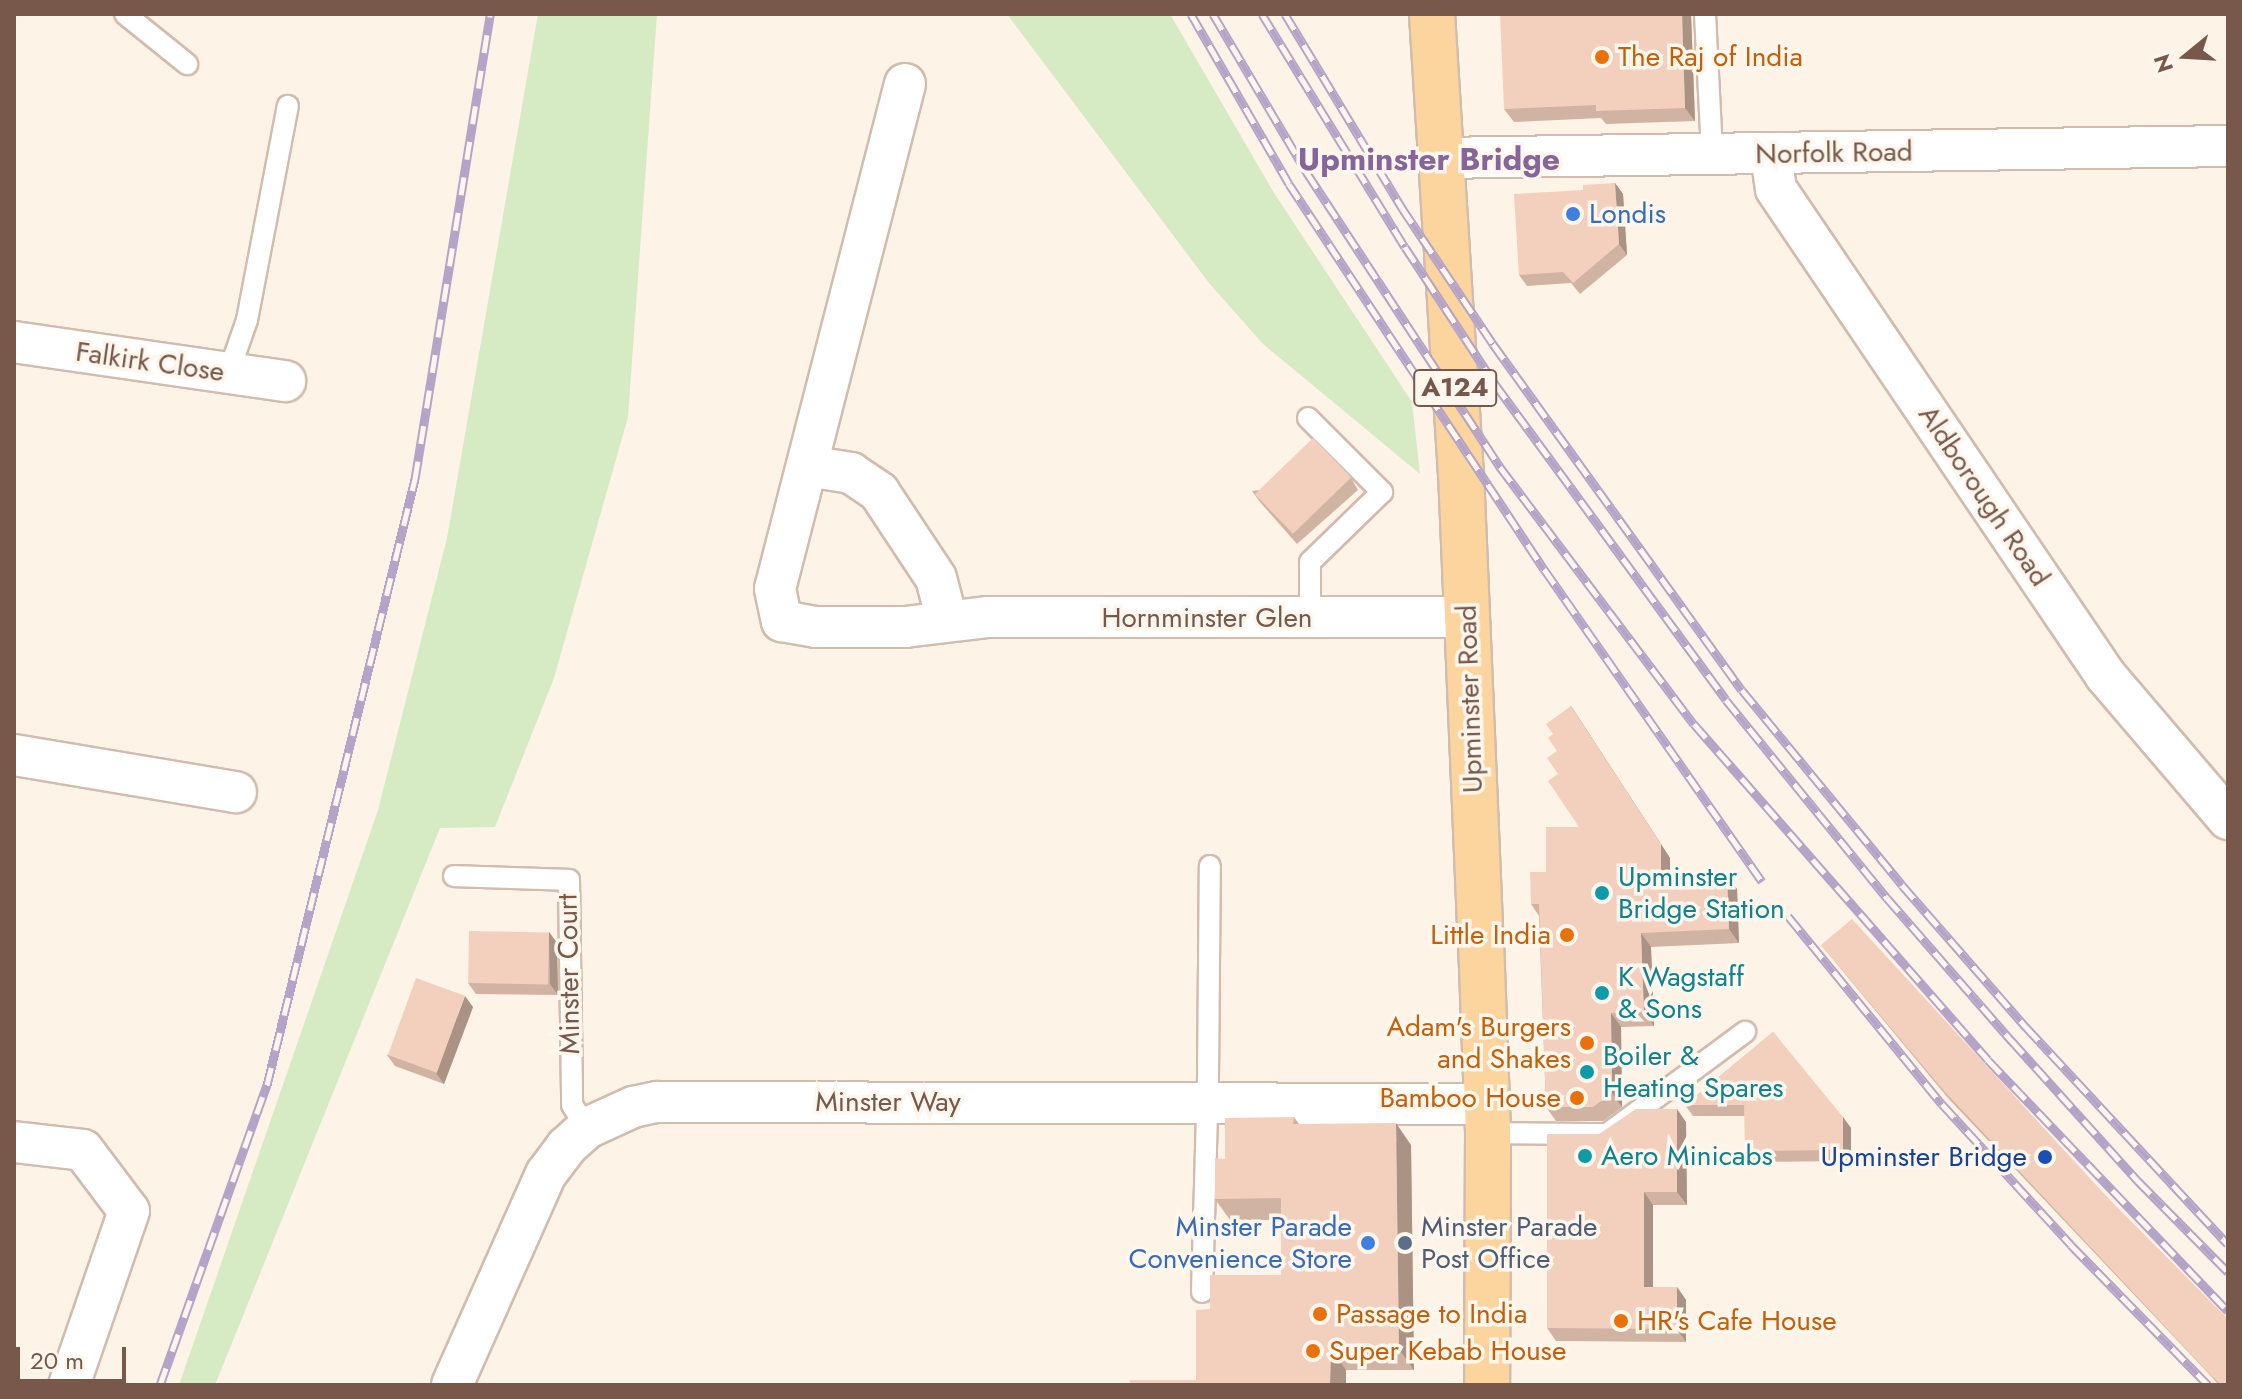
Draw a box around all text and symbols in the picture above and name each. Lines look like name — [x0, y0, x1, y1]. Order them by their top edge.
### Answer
north arrow — [2146, 16, 2226, 96]
place label: The Raj of India — [1618, 40, 1803, 74]
marker: The Raj of India — [1593, 48, 1611, 66]
text: N — [2145, 50, 2181, 77]
street label: Norfolk Road — [1755, 135, 1913, 171]
district label: Upminster Bridge — [1298, 140, 1560, 178]
place label: Londis — [1589, 197, 1666, 231]
marker: Londis — [1564, 205, 1582, 223]
street label: Falkirk Close — [74, 335, 226, 389]
road number: A124 — [1413, 366, 1497, 410]
street label: Aldborough Road — [1911, 399, 2057, 593]
street label: Hornminster Glen — [1101, 601, 1313, 635]
street label: Upminster Road — [1450, 604, 1490, 794]
place label: Upminster Bridge Station — [1618, 860, 1785, 926]
marker: Upminster Bridge Station — [1593, 884, 1611, 902]
street label: Minster Court — [551, 893, 587, 1055]
place label: Little India — [1430, 918, 1551, 952]
marker: Little India — [1558, 926, 1576, 944]
place label: K Wagstaff & Sons — [1618, 960, 1744, 1026]
marker: K Wagstaff & Sons — [1593, 984, 1611, 1002]
place label: Adam's Burgers and Shakes — [1386, 1010, 1571, 1076]
marker: Adam's Burgers and Shakes — [1578, 1034, 1596, 1052]
place label: Boiler & Heating Spares — [1603, 1039, 1784, 1105]
marker: Boiler & Heating Spares — [1578, 1063, 1596, 1081]
place label: Bamboo House — [1379, 1081, 1561, 1115]
street label: Minster Way — [815, 1085, 961, 1119]
marker: Bamboo House — [1568, 1089, 1586, 1107]
place label: Aero Minicabs — [1601, 1139, 1773, 1173]
place label: Upminster Bridge — [1820, 1140, 2027, 1174]
marker: Upminster Bridge — [2034, 1146, 2056, 1168]
marker: Aero Minicabs — [1576, 1147, 1594, 1165]
place label: Minster Parade Convenience Store — [1128, 1210, 1352, 1276]
place label: Minster Parade Post Office — [1421, 1210, 1598, 1276]
marker: Minster Parade Convenience Store — [1359, 1234, 1377, 1252]
marker: Minster Parade Post Office — [1396, 1234, 1414, 1252]
place label: Passage to India — [1336, 1297, 1527, 1331]
place label: HR's Cafe House — [1637, 1304, 1837, 1338]
marker: Passage to India — [1311, 1305, 1329, 1323]
marker: HR's Cafe House — [1612, 1312, 1630, 1330]
scale bar — [20, 1331, 130, 1381]
place label: Super Kebab House — [1329, 1334, 1566, 1368]
marker: Super Kebab House — [1304, 1342, 1322, 1360]
text: 20 m — [30, 1343, 84, 1378]

